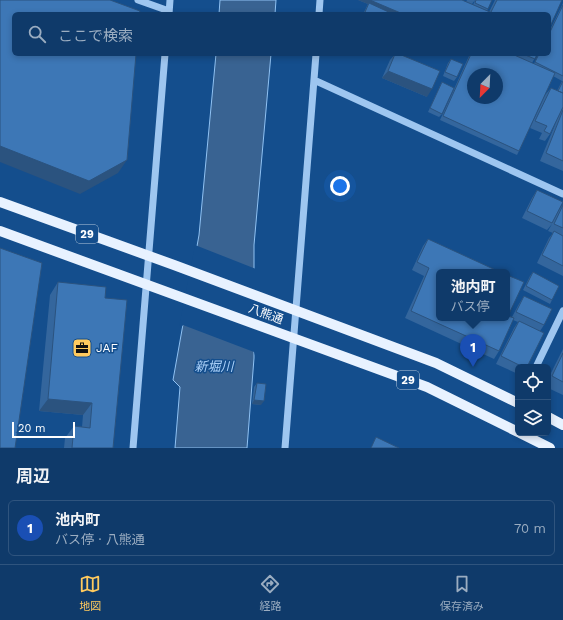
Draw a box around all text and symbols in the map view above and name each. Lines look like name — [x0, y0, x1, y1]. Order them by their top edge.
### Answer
search box — [12, 12, 551, 56]
icon: search — [26, 23, 48, 45]
text: ここで検索 — [58, 27, 133, 45]
north arrow — [467, 68, 503, 104]
your location — [330, 176, 350, 196]
road number: 29 — [76, 225, 98, 243]
popup — [436, 269, 510, 321]
text: 池内町 — [450, 278, 496, 296]
text: バス停 — [450, 299, 490, 314]
street label: 八熊通 — [247, 301, 285, 327]
pin: 1 — [460, 334, 486, 367]
office icon: JAF — [71, 337, 93, 359]
place label: JAF — [96, 341, 118, 355]
water label: 新堀川 — [194, 359, 235, 374]
map controls — [515, 364, 551, 436]
button: locate — [515, 364, 551, 400]
road number: 29 — [397, 371, 419, 389]
button: layers — [515, 400, 551, 436]
scale bar — [12, 420, 75, 439]
text: 20 m — [18, 422, 46, 435]
text: 周辺 — [16, 466, 50, 486]
text: 池内町 — [55, 511, 100, 529]
text: 1 — [27, 521, 33, 536]
text: 70 m — [514, 521, 546, 536]
text: バス停 · 八熊通 — [55, 532, 145, 547]
tab: 地図 — [79, 573, 101, 613]
tab: 経路 — [259, 573, 281, 613]
tab: 保存済み — [440, 573, 484, 613]

